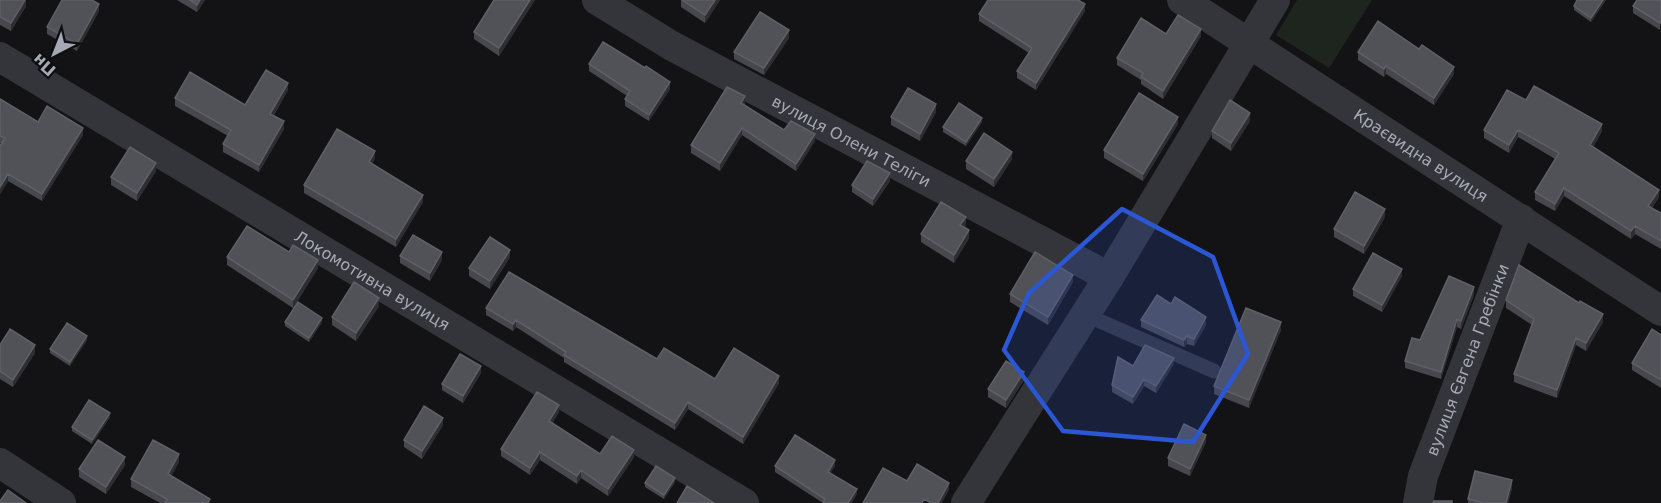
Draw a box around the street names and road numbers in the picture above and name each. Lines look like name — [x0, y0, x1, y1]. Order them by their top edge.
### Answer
street label: вулиця Олени Теліги — [769, 91, 934, 191]
street label: Краєвидна вулиця — [1350, 105, 1492, 206]
street label: Локомотивна вулиця — [291, 226, 453, 334]
street label: вулиця Євгена Гребінки — [1422, 261, 1513, 458]

